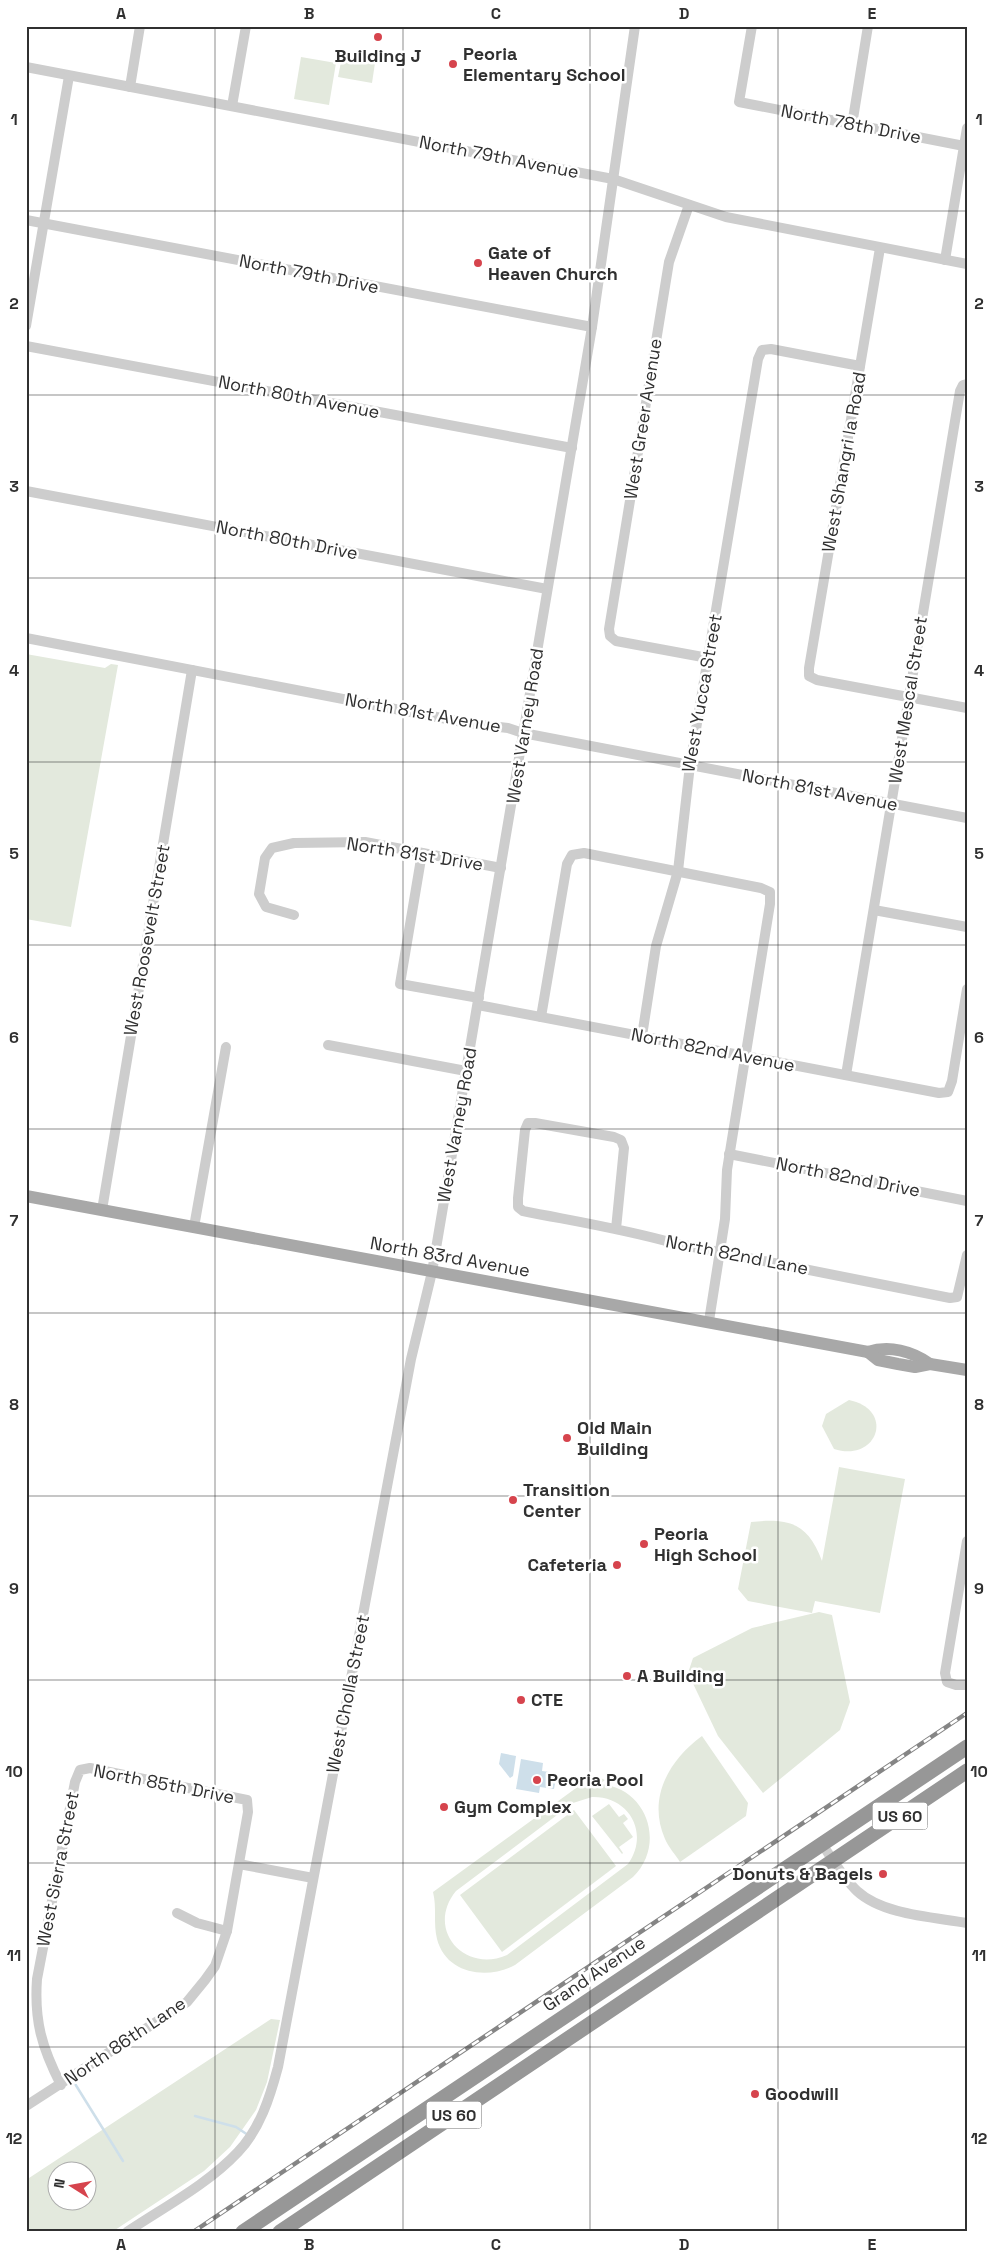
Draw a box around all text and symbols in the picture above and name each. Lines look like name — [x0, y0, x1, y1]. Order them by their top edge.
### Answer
text: A — [116, 3, 126, 24]
text: B — [304, 3, 314, 24]
text: C — [491, 3, 501, 24]
text: D — [679, 3, 689, 24]
text: E — [868, 3, 877, 24]
marker: Building J — [372, 31, 384, 43]
place label: Peoria Elementary School — [463, 42, 626, 86]
place label: Building J — [334, 44, 422, 67]
marker: Peoria Elementary School — [447, 58, 459, 70]
street label: North 78th Drive — [779, 99, 923, 148]
text: 1 — [10, 109, 18, 130]
text: 1 — [975, 109, 983, 130]
street label: North 79th Avenue — [417, 130, 581, 183]
place label: Gate of Heaven Church — [488, 241, 618, 285]
street label: North 79th Drive — [237, 249, 381, 298]
marker: Gate of Heaven Church — [472, 257, 484, 269]
text: 2 — [9, 293, 19, 314]
text: 2 — [974, 293, 984, 314]
street label: West Greer Avenue — [618, 337, 667, 501]
street label: North 80th Avenue — [216, 370, 382, 423]
street label: West Shangri la Road — [816, 370, 871, 554]
text: 3 — [9, 476, 19, 497]
text: 3 — [974, 476, 984, 497]
street label: North 80th Drive — [214, 515, 360, 565]
street label: West Yucca Street — [676, 612, 727, 774]
street label: West Mescal Street — [883, 615, 932, 785]
street label: West Varney Road — [501, 646, 548, 805]
text: 4 — [9, 660, 19, 681]
text: 4 — [974, 660, 984, 681]
street label: North 81st Avenue — [343, 687, 503, 738]
street label: North 81st Avenue — [740, 763, 900, 816]
street label: North 81st Drive — [345, 831, 485, 876]
street label: West Roosevelt Street — [118, 842, 175, 1037]
text: 5 — [9, 843, 19, 864]
text: 5 — [974, 843, 984, 864]
street label: North 82nd Avenue — [629, 1022, 797, 1077]
text: 6 — [9, 1027, 19, 1048]
text: 6 — [974, 1027, 984, 1048]
street label: West Varney Road — [432, 1045, 481, 1204]
street label: North 82nd Drive — [774, 1151, 922, 1202]
text: 7 — [10, 1210, 19, 1231]
text: 7 — [975, 1210, 984, 1231]
street label: North 82nd Lane — [664, 1229, 810, 1280]
street label: North 83rd Avenue — [368, 1231, 532, 1282]
text: 8 — [9, 1394, 19, 1415]
text: 8 — [974, 1394, 984, 1415]
place label: Old Main Building — [577, 1416, 652, 1460]
marker: Old Main Building — [561, 1432, 573, 1444]
place label: Transition Center — [523, 1478, 610, 1522]
marker: Transition Center — [507, 1494, 519, 1506]
place label: Peoria High School — [654, 1522, 757, 1566]
marker: Peoria High School — [638, 1538, 650, 1550]
place label: Cafeteria — [527, 1553, 608, 1576]
marker: Cafeteria — [611, 1559, 623, 1571]
text: 9 — [9, 1578, 19, 1599]
text: 9 — [974, 1578, 984, 1599]
street label: West Cholla Street — [321, 1613, 374, 1775]
place label: A Building — [637, 1664, 724, 1687]
marker: A Building — [621, 1670, 633, 1682]
place label: CTE — [531, 1688, 563, 1711]
marker: CTE — [515, 1694, 527, 1706]
street label: North 85th Drive — [92, 1759, 236, 1808]
text: 10 — [5, 1761, 23, 1782]
text: 10 — [970, 1761, 988, 1782]
place label: Peoria Pool — [547, 1768, 643, 1791]
marker: Peoria Pool — [531, 1774, 543, 1786]
street label: West Sierra Street — [31, 1789, 84, 1948]
place label: Gym Complex — [454, 1795, 572, 1818]
marker: Gym Complex — [438, 1801, 450, 1813]
road number: US 60 — [872, 1802, 928, 1830]
place label: Donuts & Bagels — [732, 1862, 873, 1885]
marker: Donuts & Bagels — [877, 1868, 889, 1880]
street label: Grand Avenue — [538, 1931, 650, 2016]
text: 11 — [7, 1945, 21, 1966]
text: 11 — [972, 1945, 986, 1966]
street label: North 86th Lane — [59, 1991, 190, 2090]
place label: Goodwill — [765, 2082, 839, 2105]
marker: Goodwill — [749, 2088, 761, 2100]
road number: US 60 — [426, 2102, 482, 2128]
text: 12 — [6, 2128, 22, 2149]
text: 12 — [971, 2128, 987, 2149]
north arrow — [48, 2160, 98, 2210]
text: N — [50, 2177, 69, 2190]
text: A — [116, 2234, 126, 2255]
text: B — [304, 2234, 314, 2255]
text: C — [491, 2234, 501, 2255]
text: D — [679, 2234, 689, 2255]
text: E — [868, 2234, 877, 2255]

